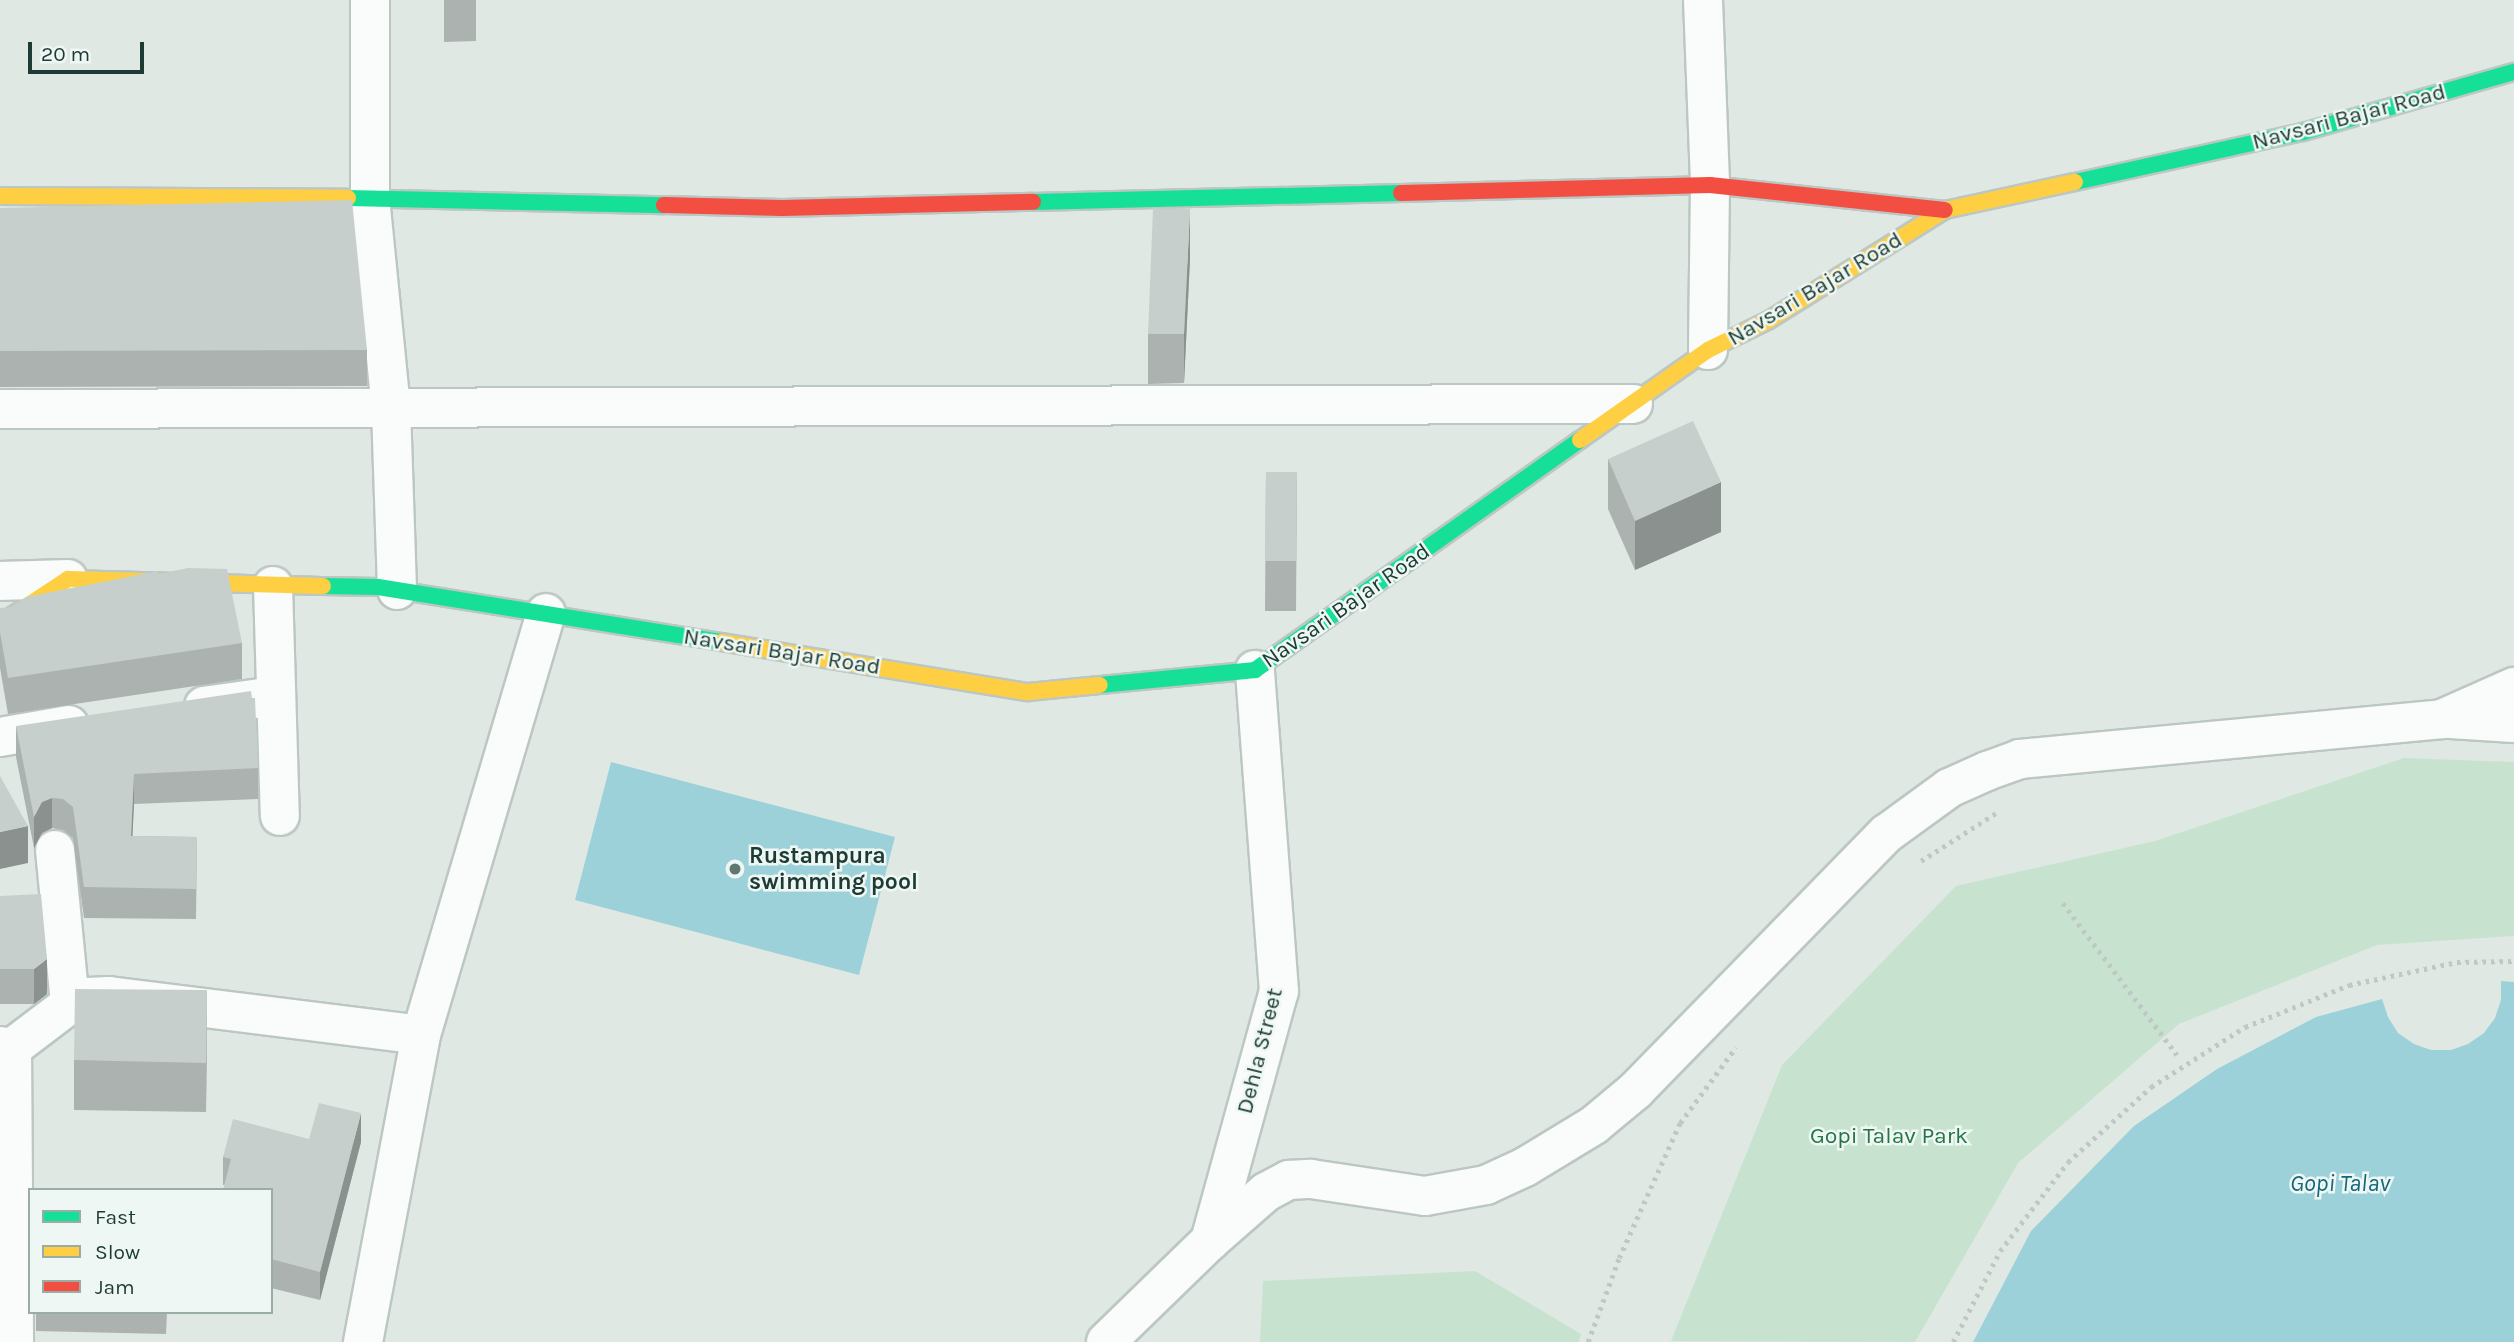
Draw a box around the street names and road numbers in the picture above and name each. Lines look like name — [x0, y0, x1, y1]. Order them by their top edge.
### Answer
street label: Navsari Bajar Road — [2249, 78, 2449, 156]
street label: Navsari Bajar Road — [1723, 226, 1907, 352]
street label: Navsari Bajar Road — [1257, 538, 1435, 674]
street label: Navsari Bajar Road — [682, 623, 882, 681]
street label: Dehla Street — [1231, 985, 1289, 1117]

